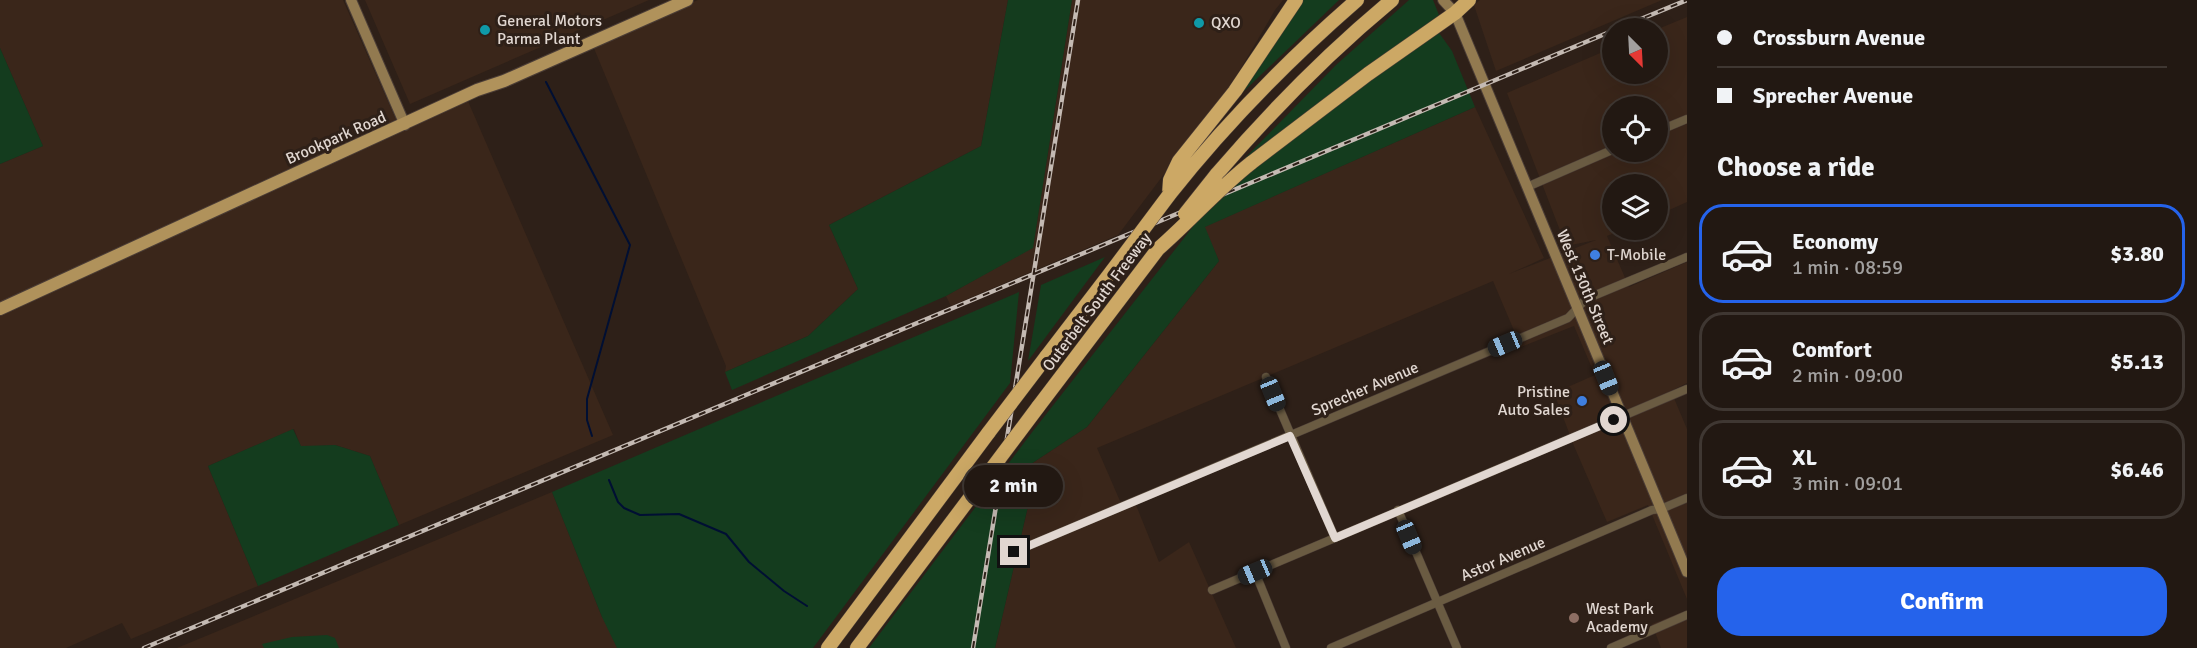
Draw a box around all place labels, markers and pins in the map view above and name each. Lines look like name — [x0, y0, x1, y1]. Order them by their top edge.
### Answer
place label: General Motors Parma Plant — [497, 11, 602, 49]
place label: QXO — [1211, 13, 1241, 33]
marker: QXO — [1192, 16, 1206, 30]
marker: General Motors Parma Plant — [478, 23, 492, 37]
place label: T-Mobile — [1607, 245, 1666, 265]
marker: T-Mobile — [1588, 248, 1602, 262]
place label: Pristine Auto Sales — [1498, 382, 1570, 420]
marker: Pristine Auto Sales — [1575, 394, 1589, 408]
place label: West Park Academy — [1586, 599, 1654, 637]
marker: West Park Academy — [1567, 611, 1581, 625]

